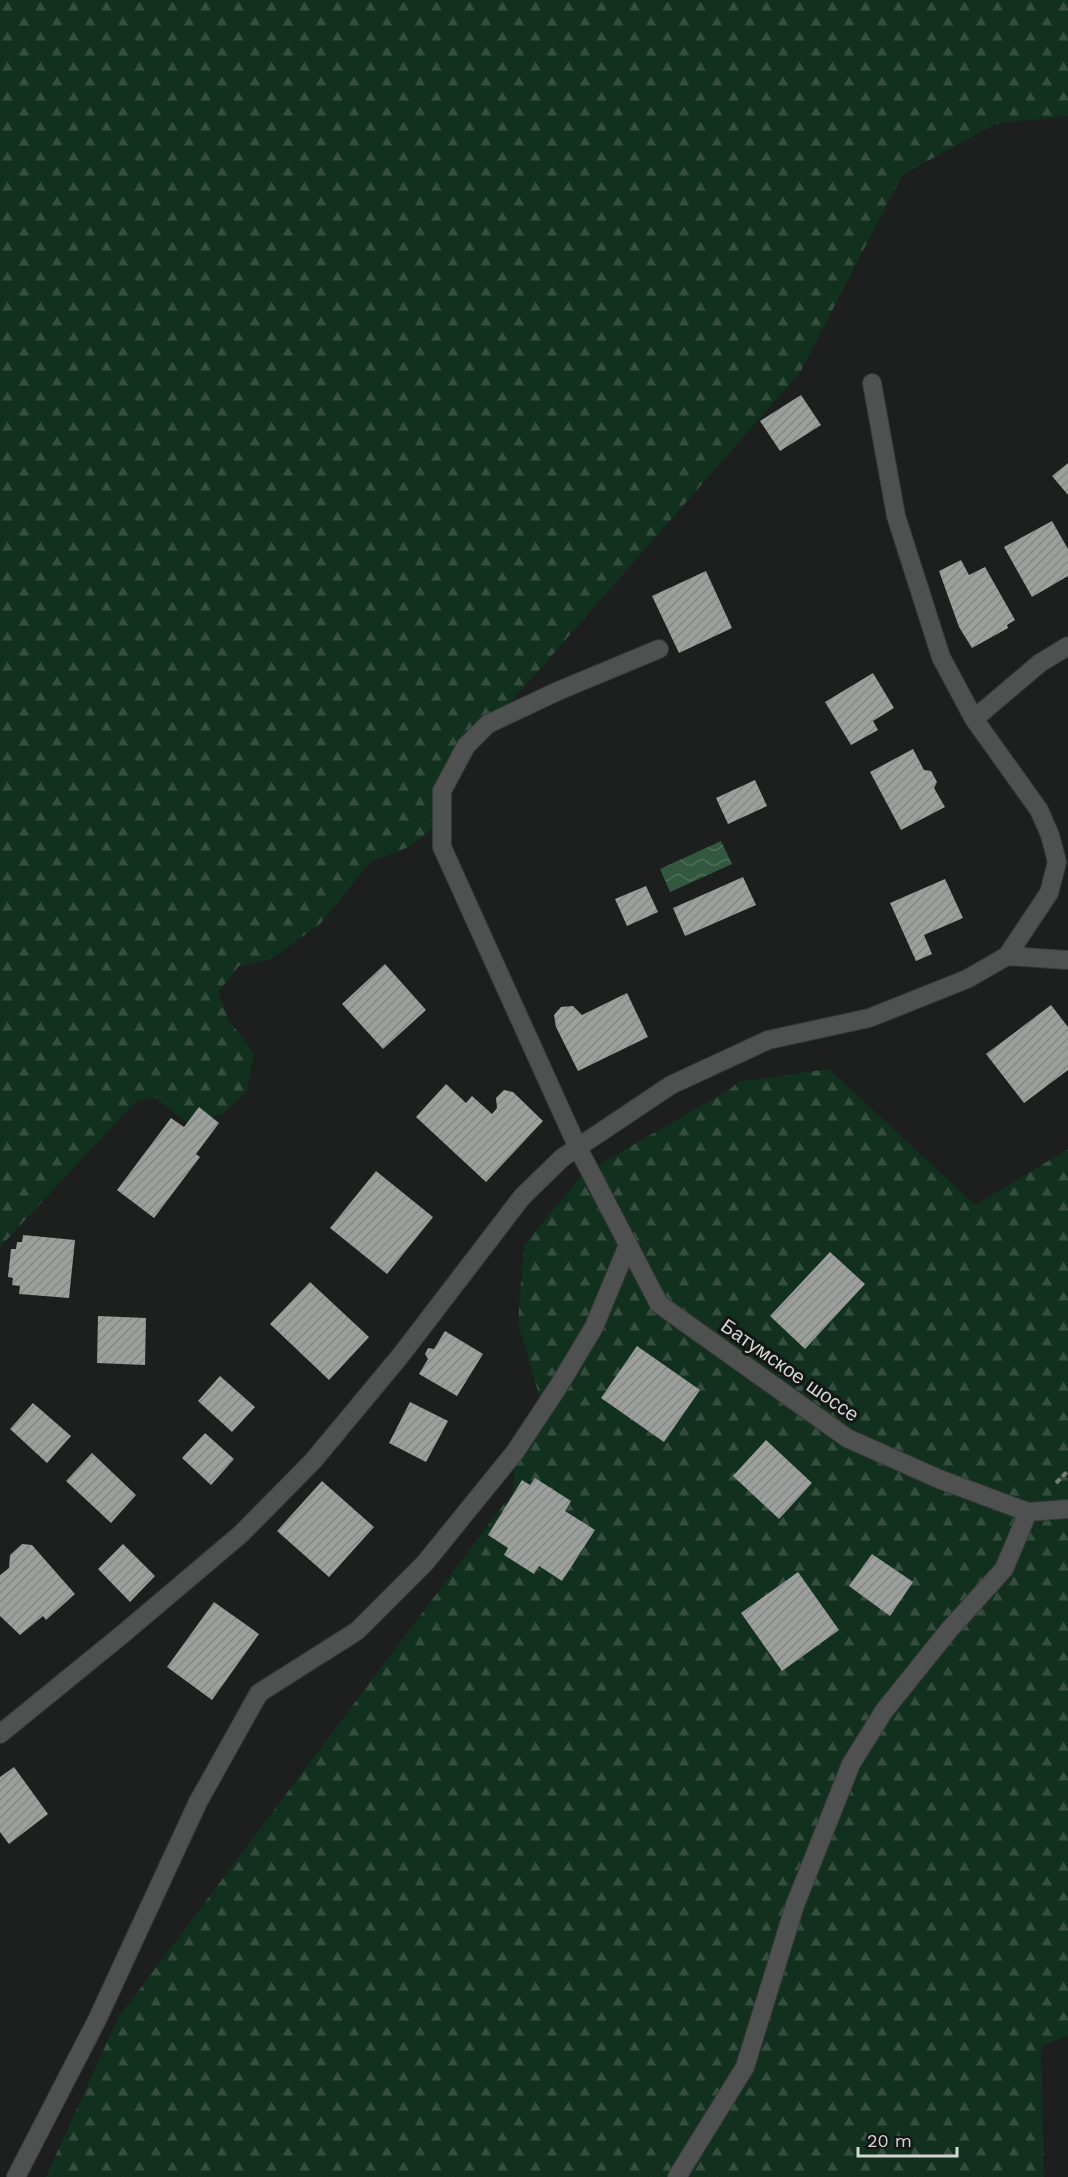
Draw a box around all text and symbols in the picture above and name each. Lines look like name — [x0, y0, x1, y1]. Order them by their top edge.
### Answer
street label: Батумское шоссе — [716, 1313, 864, 1427]
scale bar — [858, 2120, 957, 2158]
text: 20 m — [867, 2130, 912, 2151]

